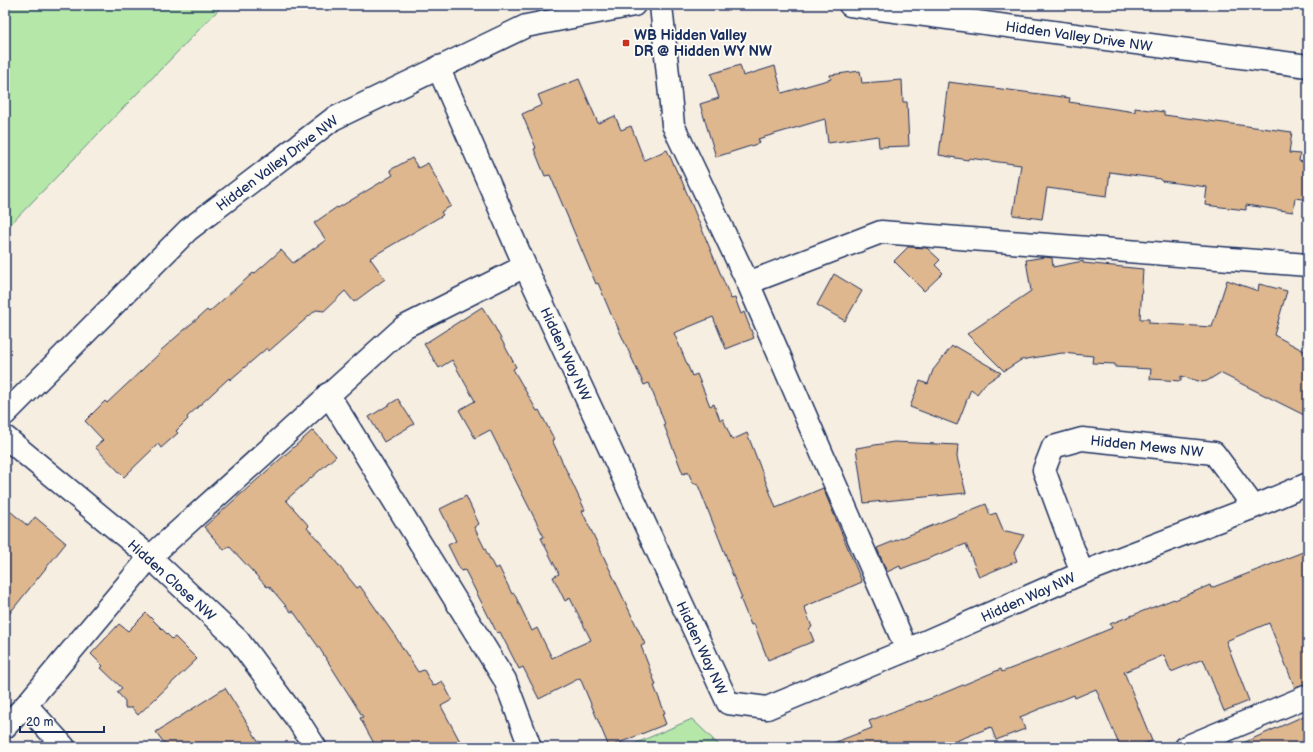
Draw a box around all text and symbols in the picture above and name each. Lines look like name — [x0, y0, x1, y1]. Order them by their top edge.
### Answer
street label: Hidden Valley Drive NW — [1004, 18, 1154, 55]
place label: WB Hidden Valley DR @ Hidden WY NW — [634, 27, 772, 60]
marker: WB Hidden Valley DR @ Hidden WY NW — [621, 38, 631, 48]
street label: Hidden Valley Drive NW — [213, 112, 342, 215]
street label: Hidden Way NW — [536, 305, 595, 404]
street label: Hidden Mews NW — [1090, 432, 1204, 461]
street label: Hidden Close NW — [124, 536, 219, 625]
street label: Hidden Way NW — [978, 569, 1078, 626]
street label: Hidden Way NW — [672, 599, 731, 698]
scale bar — [20, 708, 104, 734]
text: 20 m — [26, 715, 53, 730]

